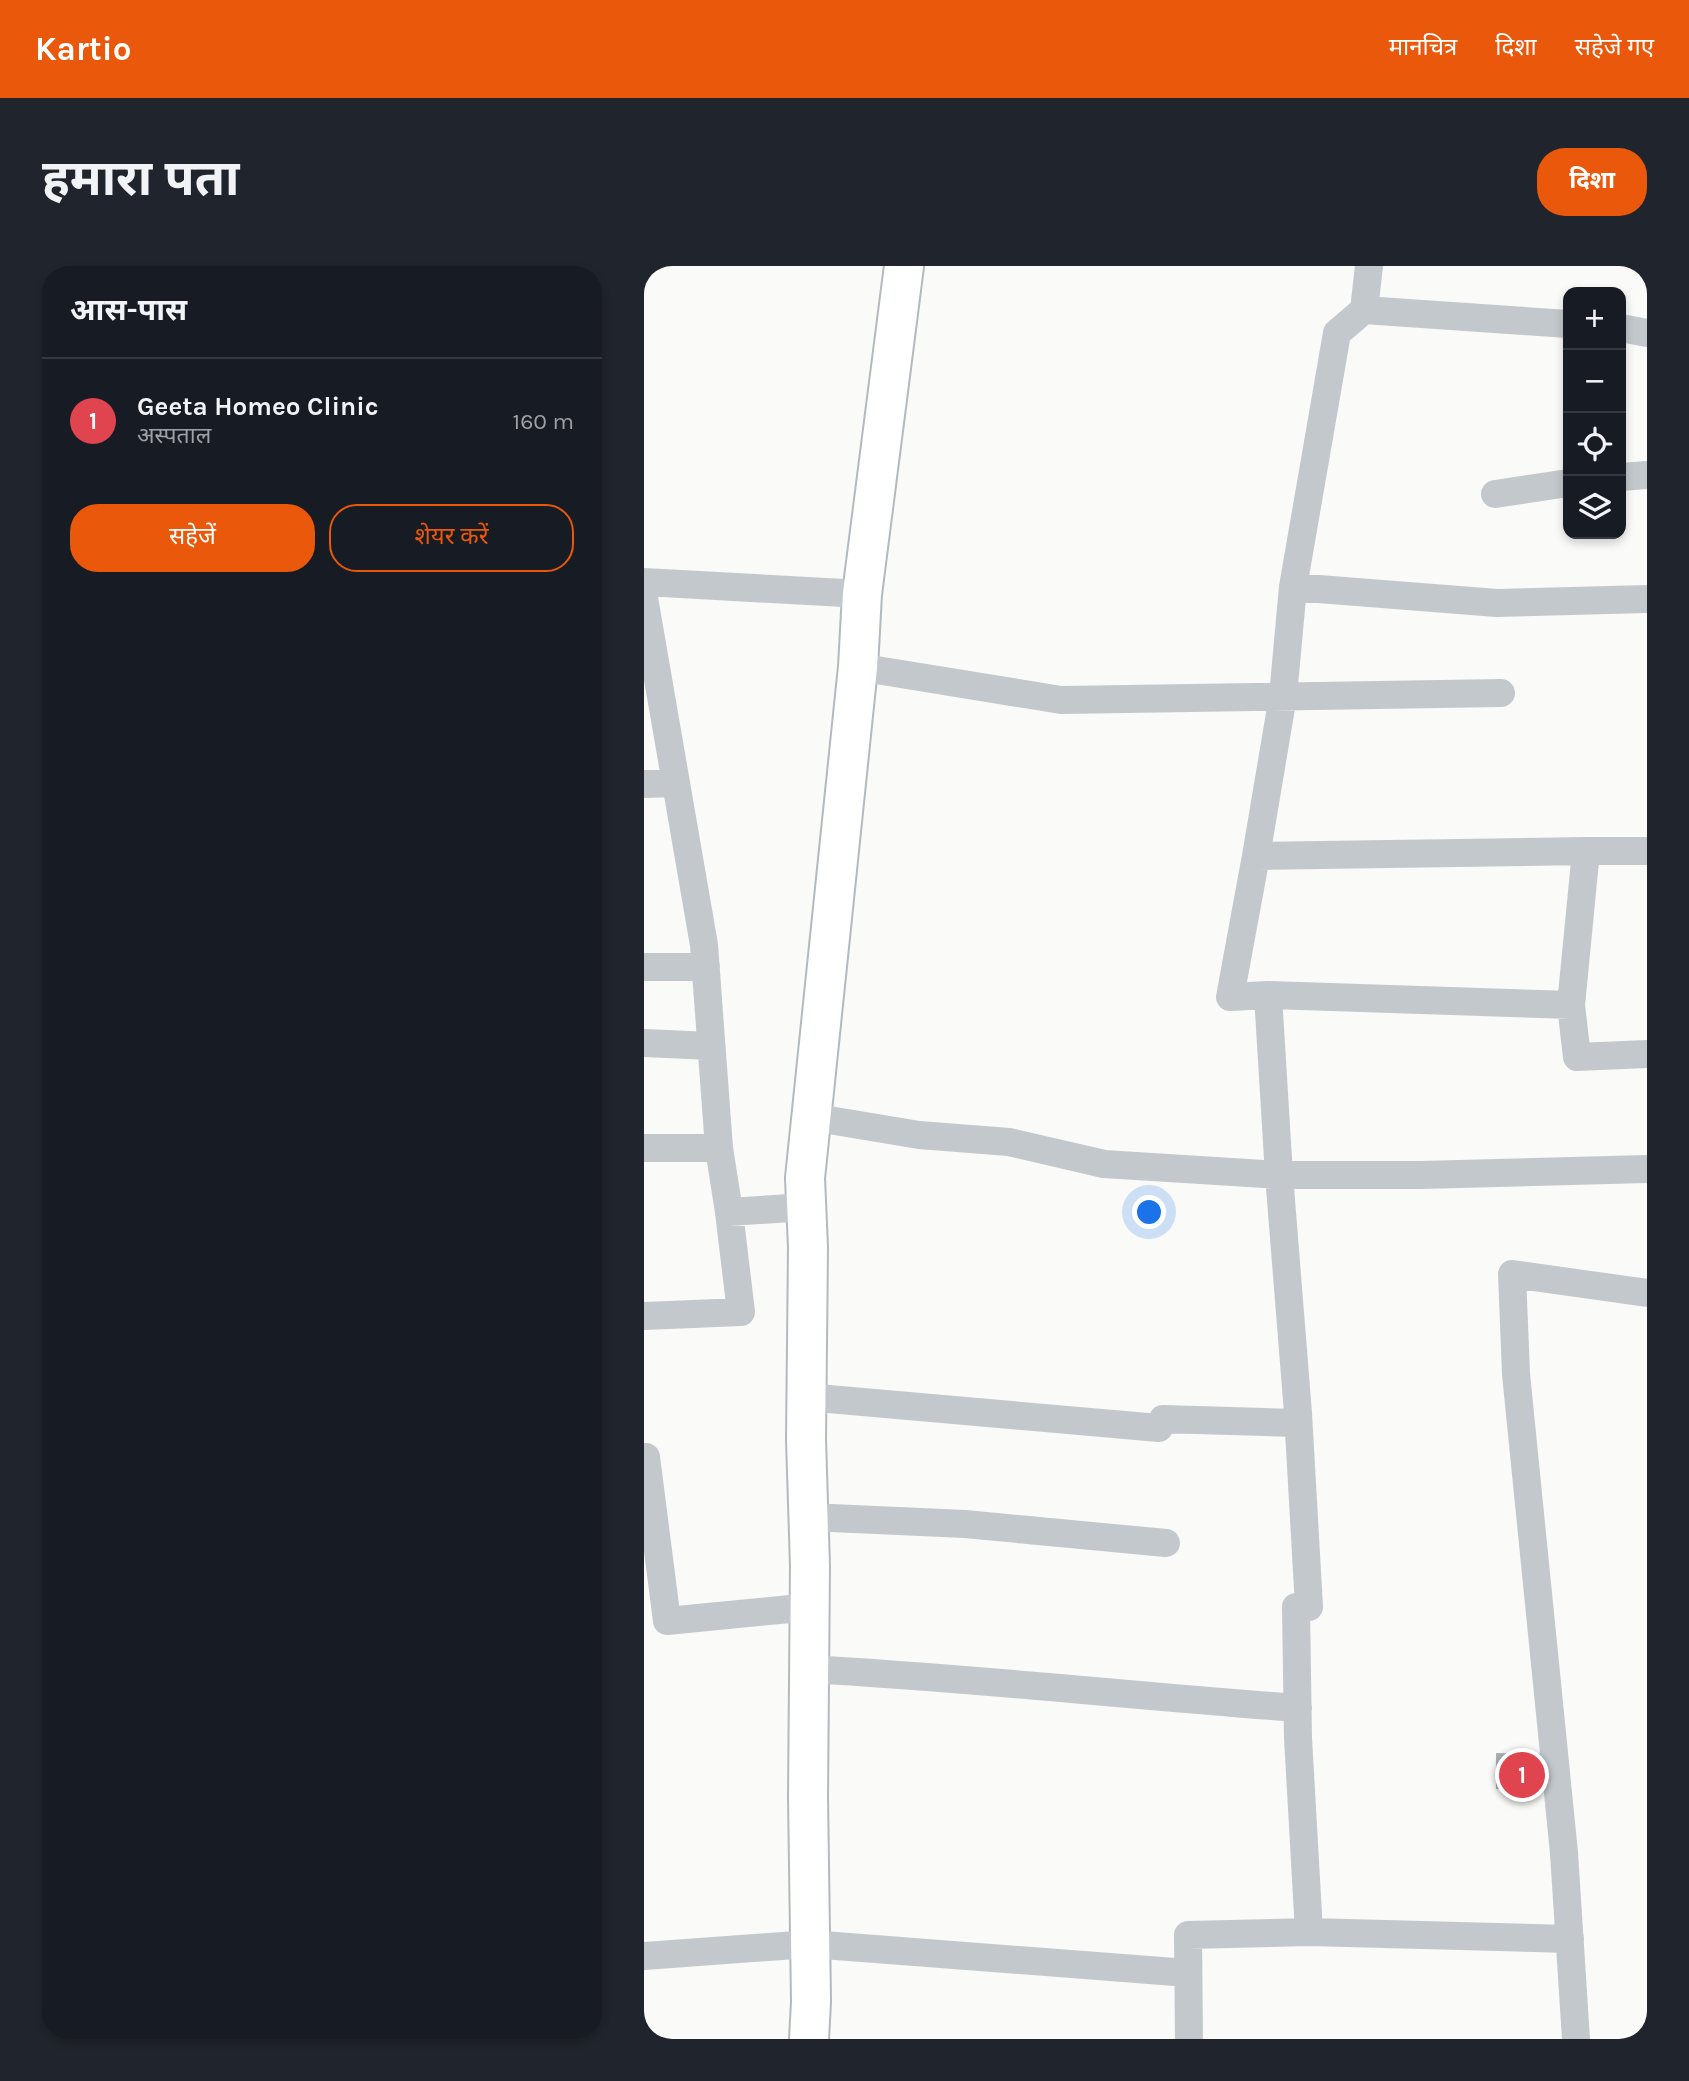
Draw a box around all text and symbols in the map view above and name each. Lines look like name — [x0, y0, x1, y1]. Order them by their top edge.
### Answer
text: Kartio — [35, 30, 131, 68]
text: मानचित्र — [1389, 33, 1457, 61]
text: दिशा — [1495, 33, 1537, 61]
text: सहेजे गए — [1575, 33, 1654, 61]
button: दिशा — [1537, 148, 1647, 216]
text: हमारा पता — [42, 150, 239, 207]
map controls — [1563, 287, 1626, 539]
button: + — [1563, 287, 1626, 350]
text: आस-पास — [70, 292, 187, 328]
button: − — [1563, 350, 1626, 413]
text: Geeta Homeo Clinic — [137, 391, 378, 422]
text: 1 — [89, 408, 97, 435]
text: 160 m — [513, 408, 574, 435]
button: locate — [1563, 413, 1626, 476]
text: अस्पताल — [137, 422, 211, 449]
button: layers — [1563, 476, 1626, 539]
button: सहेजें — [70, 504, 315, 572]
button: शेयर करें — [329, 504, 574, 572]
your location — [1132, 1195, 1166, 1229]
pin: 1 — [1499, 1749, 1545, 1801]

